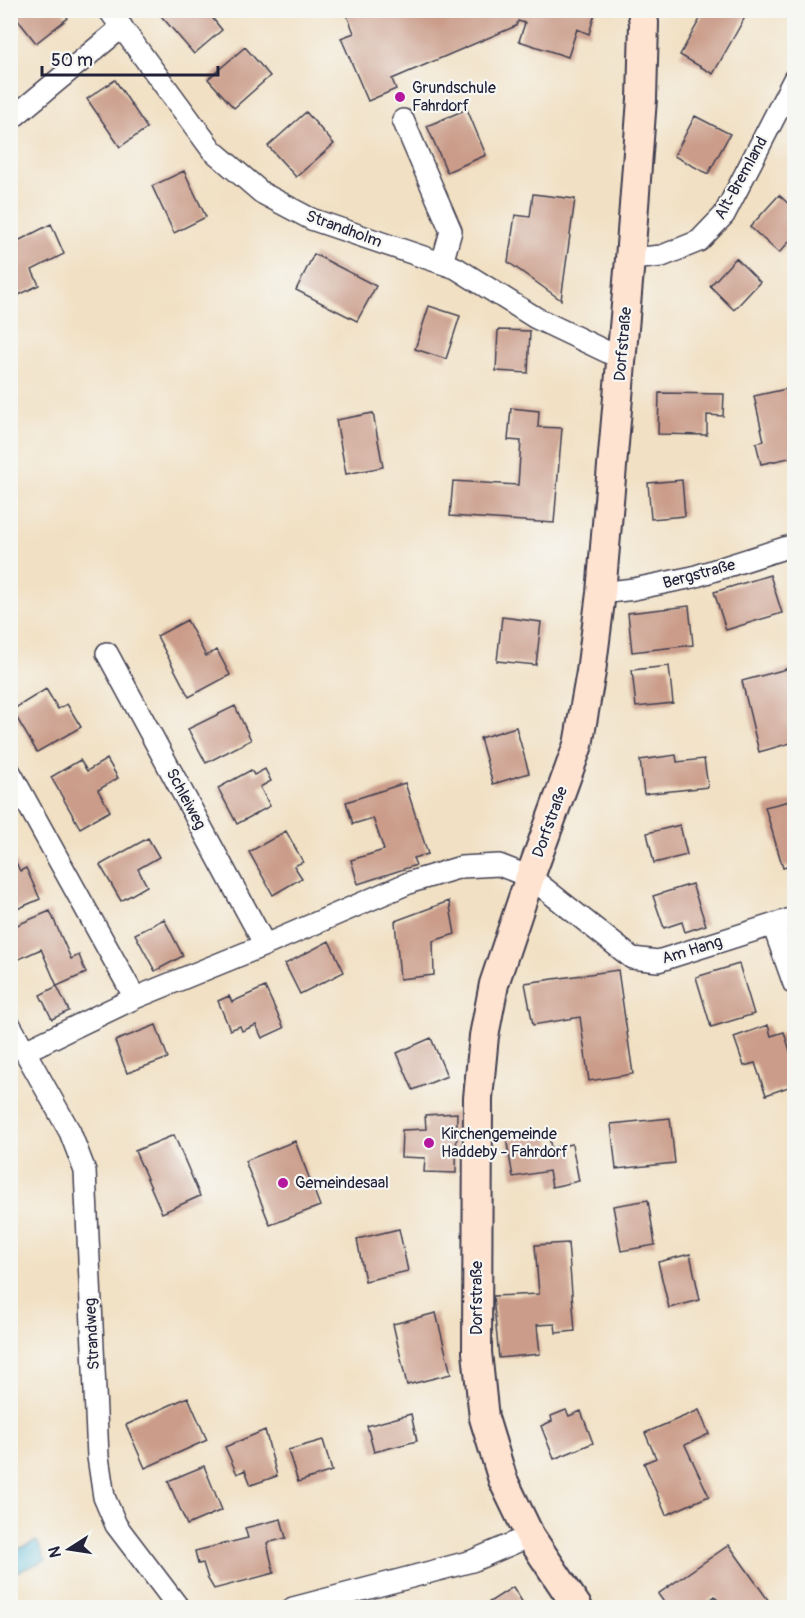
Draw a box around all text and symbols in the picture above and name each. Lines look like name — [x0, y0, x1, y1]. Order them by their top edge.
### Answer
scale bar — [42, 39, 218, 77]
text: 50 m — [51, 49, 93, 72]
place label: Grundschule Fahrdorf — [412, 78, 496, 116]
marker: Grundschule Fahrdorf — [393, 90, 407, 104]
street label: Alt-Bremland — [710, 133, 772, 223]
street label: Strandholm — [303, 206, 385, 252]
street label: Dorfstraße — [610, 306, 636, 382]
street label: Bergstraße — [661, 555, 737, 593]
street label: Schleiweg — [162, 765, 210, 833]
street label: Dorfstraße — [528, 784, 572, 860]
street label: Am Hang — [659, 931, 725, 969]
place label: Kirchengemeinde Haddeby - Fahrdorf — [441, 1124, 569, 1162]
marker: Kirchengemeinde Haddeby - Fahrdorf — [422, 1136, 436, 1150]
place label: Gemeindesaal — [295, 1173, 389, 1193]
marker: Gemeindesaal — [276, 1176, 290, 1190]
street label: Dorfstraße — [467, 1261, 487, 1335]
street label: Strandweg — [80, 1297, 104, 1371]
north arrow — [39, 1519, 99, 1579]
text: N — [44, 1544, 66, 1559]

